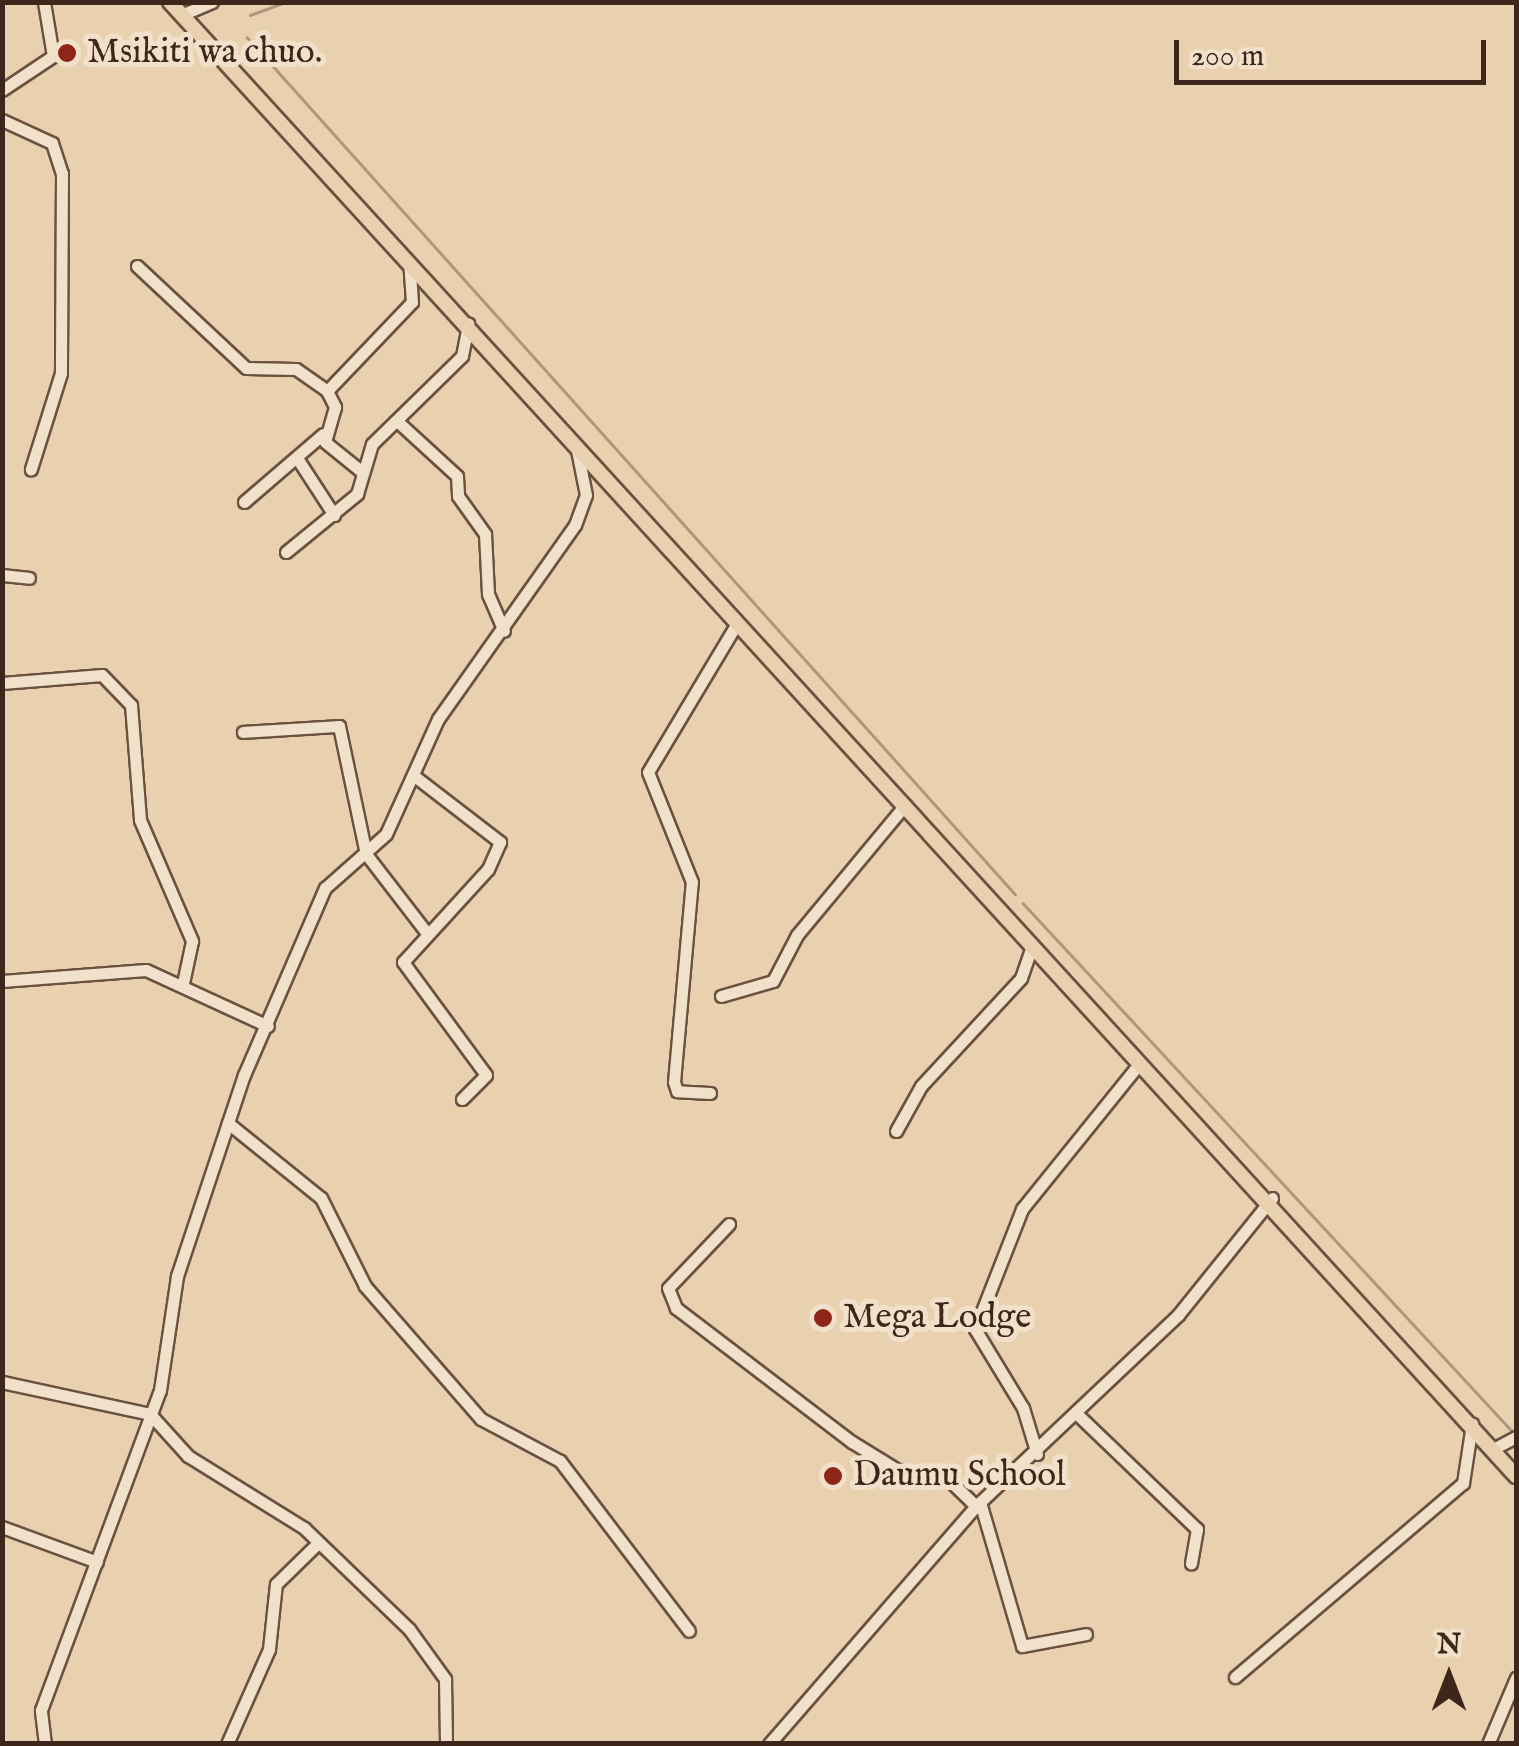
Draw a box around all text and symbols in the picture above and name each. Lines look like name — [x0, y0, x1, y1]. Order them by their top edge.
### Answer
scale bar — [1179, 20, 1492, 82]
place label: Msikiti wa chuo. — [87, 32, 322, 74]
text: 200 m — [1191, 38, 1264, 76]
marker: Msikiti wa chuo. — [56, 42, 78, 64]
place label: Mega Lodge — [843, 1297, 1031, 1339]
marker: Mega Lodge — [812, 1307, 834, 1329]
place label: Daumu School — [853, 1455, 1066, 1497]
marker: Daumu School — [822, 1465, 844, 1487]
north arrow — [1399, 1626, 1499, 1726]
text: N — [1437, 1628, 1461, 1663]

